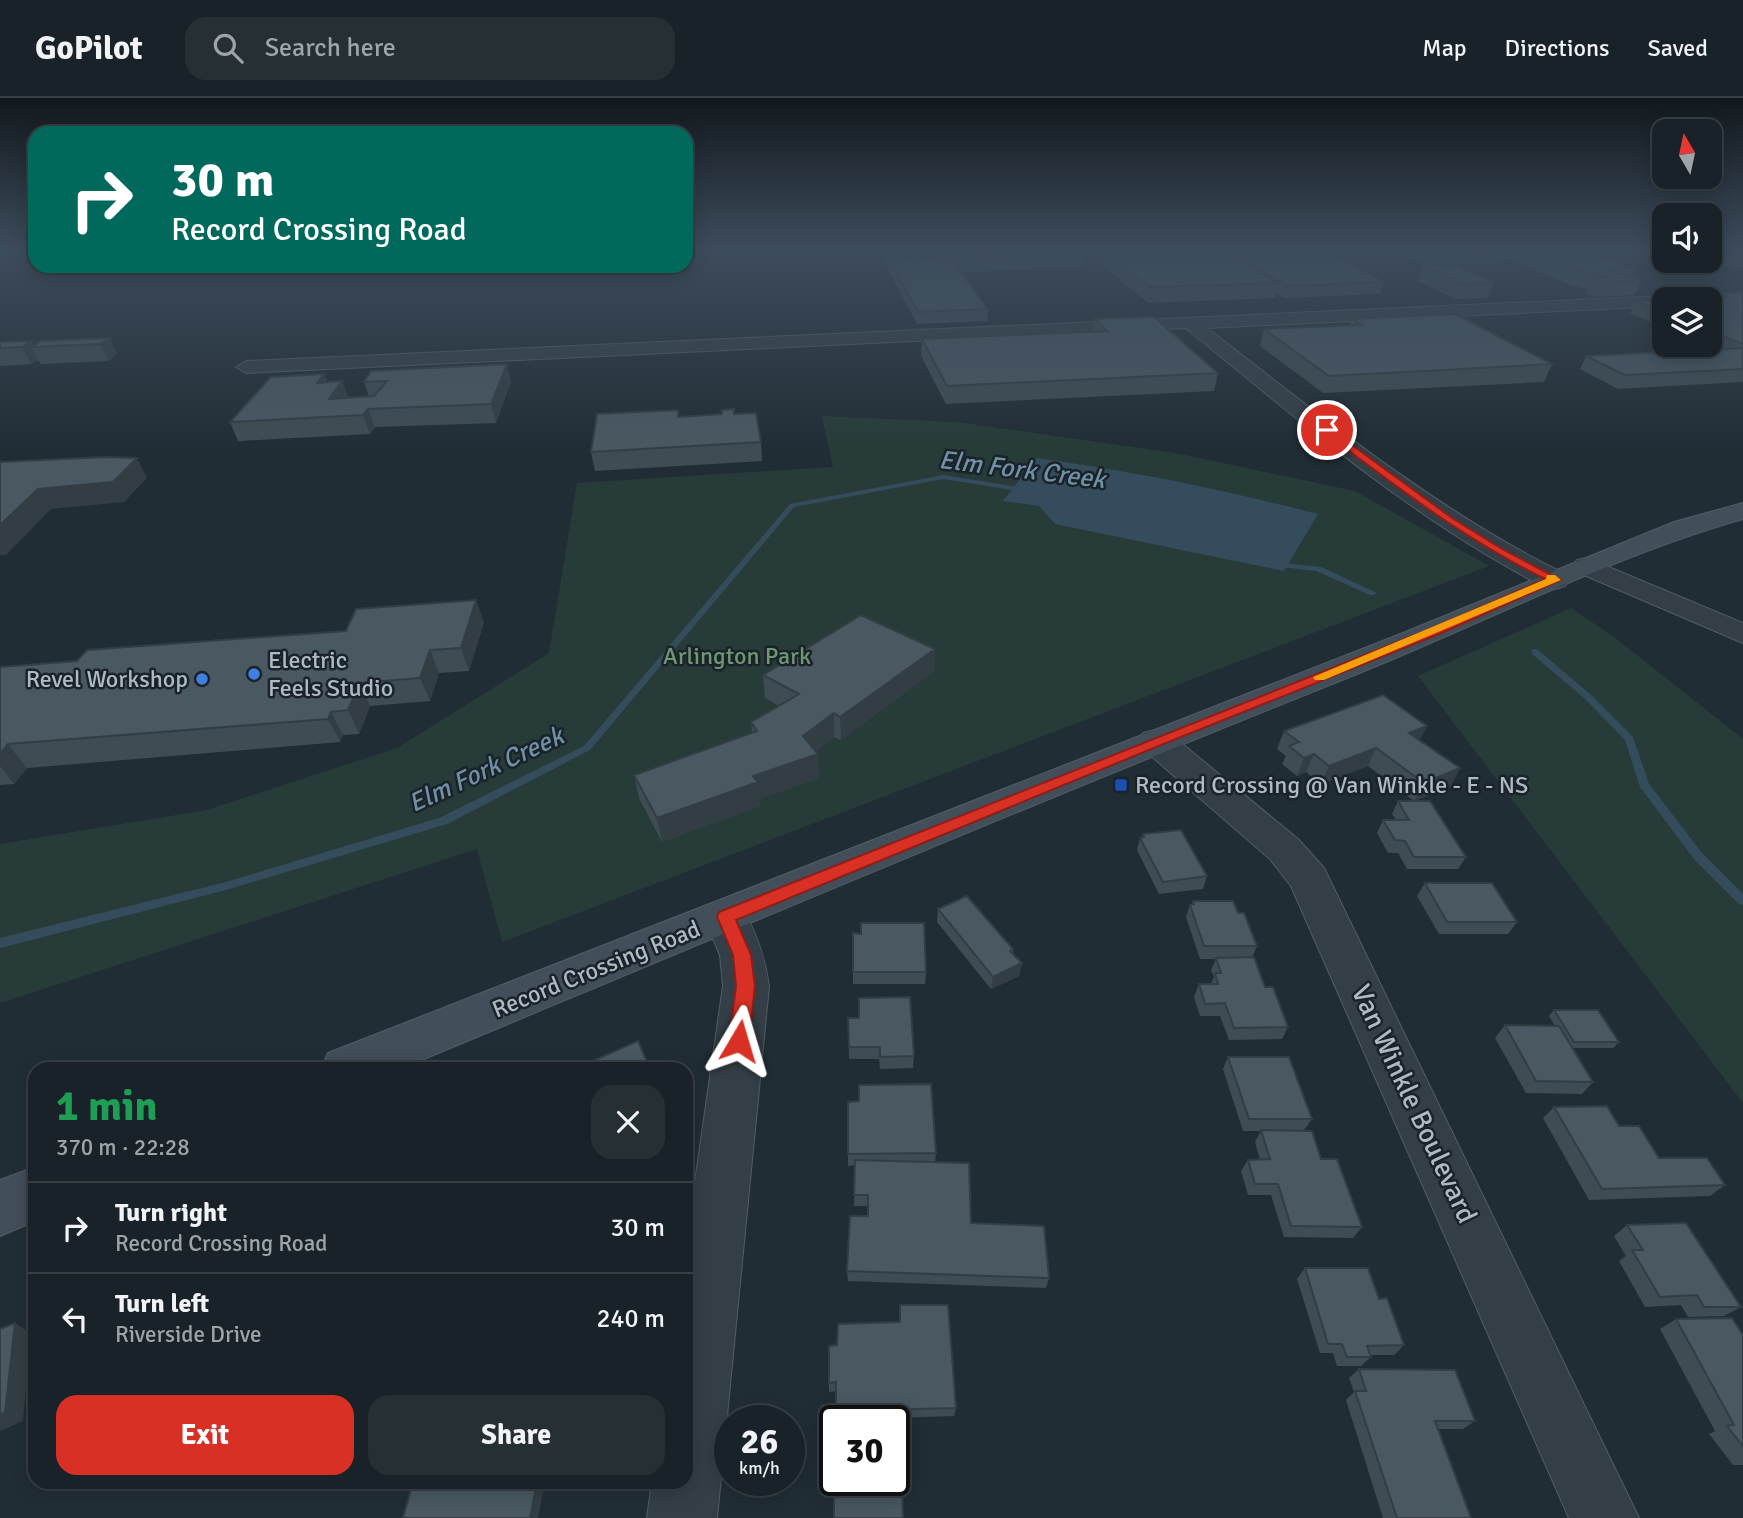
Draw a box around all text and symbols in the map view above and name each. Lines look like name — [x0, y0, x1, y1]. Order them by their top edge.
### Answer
search box — [185, 17, 675, 80]
text: GoPilot — [35, 28, 143, 69]
icon: search — [209, 29, 247, 67]
text: Search here — [265, 32, 396, 64]
text: Map — [1422, 33, 1467, 63]
text: Directions — [1505, 33, 1610, 63]
text: Saved — [1648, 33, 1708, 63]
north arrow — [1652, 119, 1722, 189]
map controls — [1652, 119, 1722, 357]
text: 30 m — [171, 150, 274, 210]
icon: right — [56, 154, 147, 245]
button: sound — [1652, 203, 1722, 273]
text: Record Crossing Road — [171, 210, 467, 249]
button: layers — [1652, 287, 1722, 357]
pin — [1297, 400, 1357, 460]
icon: arrive — [1308, 411, 1346, 449]
water label: Elm Fork Creek — [937, 444, 1109, 496]
park label: Arlington Park — [663, 641, 811, 671]
place label: Electric Feels Studio — [268, 645, 393, 703]
place label: Revel Workshop — [26, 664, 188, 694]
marker: Electric Feels Studio — [246, 666, 262, 682]
marker: Revel Workshop — [194, 671, 210, 687]
water label: Elm Fork Creek — [403, 719, 570, 820]
place label: Record Crossing @ Van Winkle - E - NS — [1135, 770, 1528, 800]
marker: Record Crossing @ Van Winkle - E - NS — [1113, 777, 1129, 793]
street label: Record Crossing Road — [488, 914, 704, 1024]
street label: Van Winkle Boulevard — [1344, 979, 1484, 1229]
position arrow — [702, 1004, 776, 1078]
text: 1 min — [56, 1081, 157, 1132]
button: close — [591, 1085, 665, 1159]
text: 370 m · 22:28 — [56, 1133, 190, 1162]
text: Turn right — [115, 1197, 227, 1229]
icon: right — [56, 1209, 94, 1247]
text: 30 m — [610, 1212, 665, 1244]
text: Record Crossing Road — [115, 1229, 327, 1258]
text: Turn left — [115, 1288, 209, 1320]
icon: left — [56, 1300, 94, 1338]
text: 240 m — [596, 1303, 665, 1335]
text: Riverside Drive — [115, 1320, 262, 1349]
button: Exit — [56, 1395, 354, 1475]
button: Share — [368, 1395, 665, 1475]
speed limit sign: 30 — [819, 1405, 910, 1496]
text: 26 — [741, 1420, 778, 1463]
text: km/h — [739, 1457, 780, 1479]

